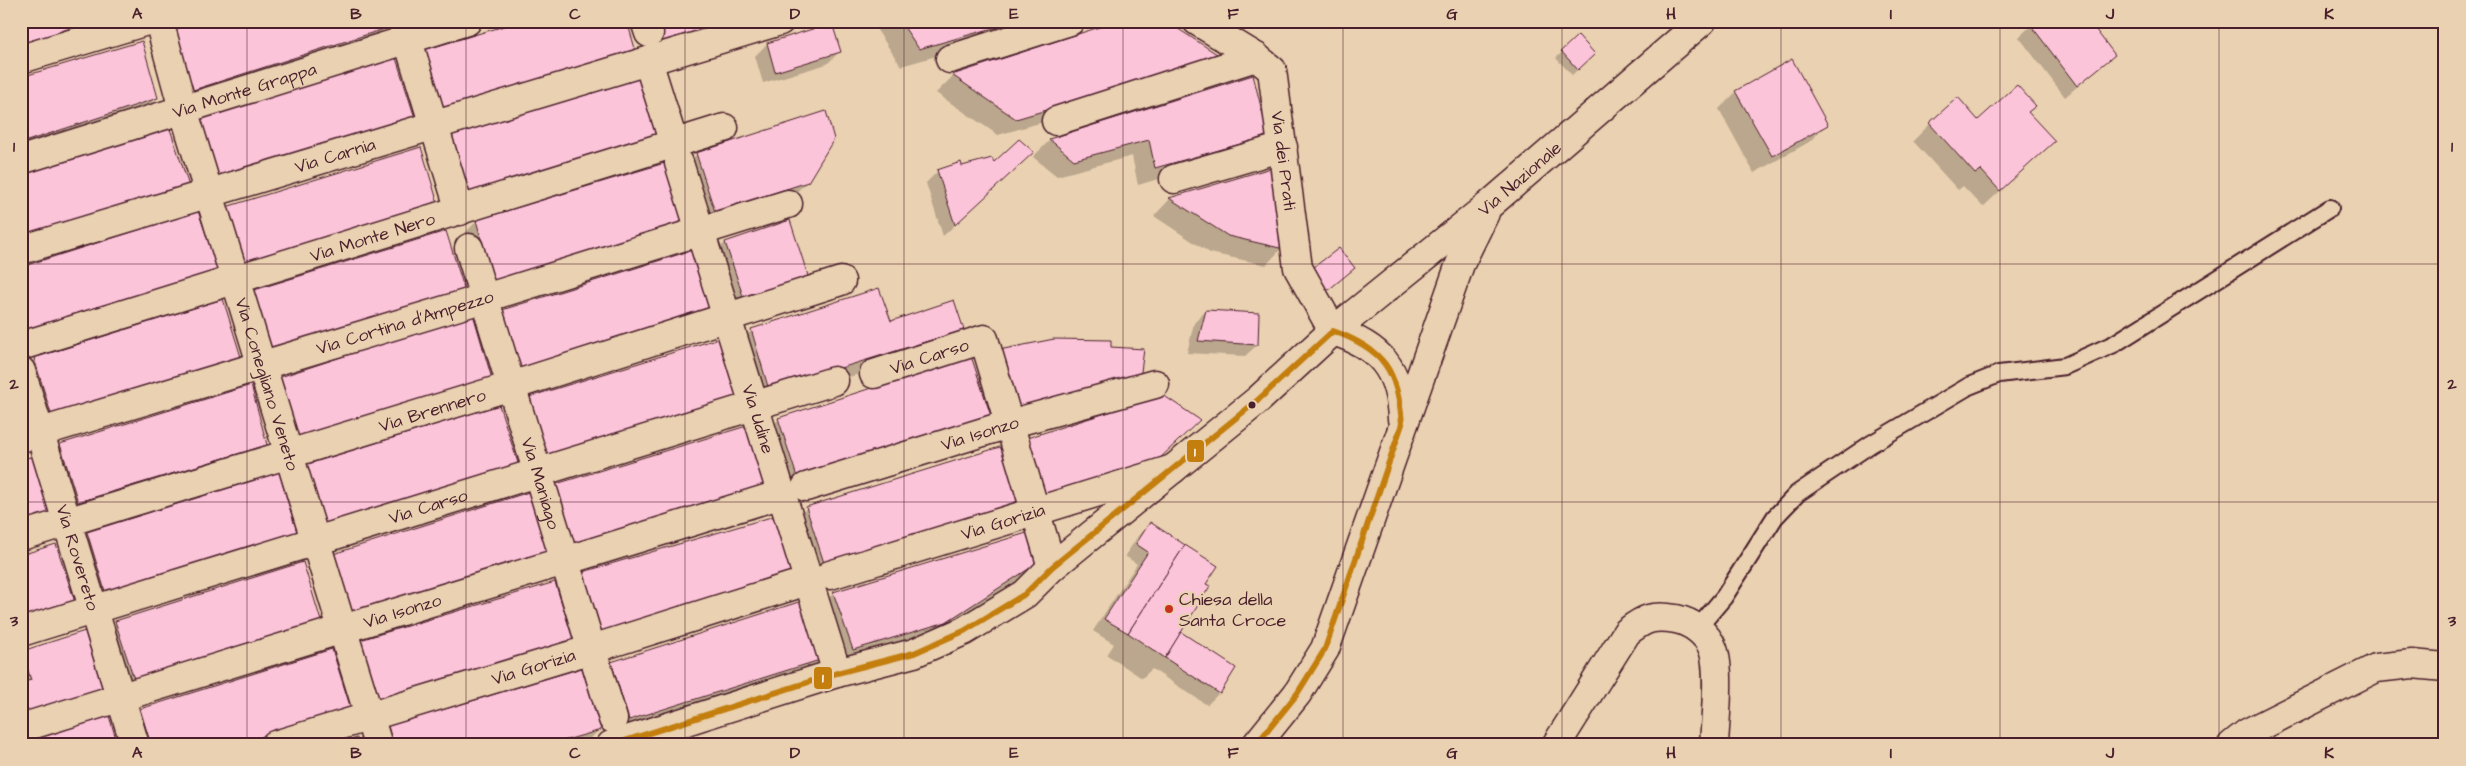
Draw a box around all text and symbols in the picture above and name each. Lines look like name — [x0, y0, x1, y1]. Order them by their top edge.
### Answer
text: A — [132, 3, 143, 25]
text: B — [350, 3, 362, 25]
text: C — [569, 3, 581, 25]
text: D — [790, 3, 801, 25]
text: E — [1009, 3, 1019, 25]
text: F — [1227, 3, 1239, 25]
text: G — [1446, 3, 1458, 25]
text: H — [1666, 3, 1676, 25]
text: I — [1890, 3, 1892, 25]
text: J — [2105, 3, 2115, 25]
text: K — [2324, 3, 2334, 25]
street label: Via Monte Grappa — [169, 56, 319, 125]
street label: Via dei Prati — [1265, 109, 1303, 212]
street label: Via Carnia — [292, 131, 378, 179]
street label: Via Nazionale — [1472, 135, 1567, 222]
text: 1 — [13, 136, 16, 158]
text: 1 — [2451, 136, 2454, 158]
street label: Via Monte Nero — [307, 206, 438, 268]
street label: Via Cortina d'Ampezzo — [313, 284, 497, 361]
street label: Via Conegliano Veneto — [229, 295, 306, 474]
street label: Via Carso — [887, 332, 972, 381]
text: 2 — [8, 373, 19, 395]
text: 2 — [2446, 373, 2457, 395]
street label: Via Udine — [736, 381, 781, 457]
street label: Via Brennero — [376, 382, 489, 438]
unlabelled marker — [1247, 400, 1257, 410]
street label: Via Isonzo — [938, 409, 1022, 457]
street label: Via Maniago — [515, 434, 567, 532]
line badge: 1 — [1186, 439, 1205, 463]
text: 1 — [1194, 442, 1196, 462]
street label: Via Carso — [385, 482, 471, 530]
street label: Via Gorizia — [958, 497, 1048, 546]
street label: Via Rovereto — [50, 501, 106, 614]
street label: Via Isonzo — [360, 587, 444, 634]
place label: Chiesa della Santa Croce — [1179, 587, 1287, 633]
marker: Chiesa della Santa Croce — [1163, 603, 1175, 615]
text: 3 — [9, 610, 19, 632]
text: 3 — [2447, 610, 2457, 632]
street label: Via Gorizia — [488, 642, 578, 691]
line badge: 1 — [813, 666, 833, 690]
text: 1 — [822, 668, 824, 688]
text: A — [132, 742, 143, 764]
text: B — [350, 742, 362, 764]
text: C — [569, 742, 581, 764]
text: D — [790, 742, 801, 764]
text: E — [1009, 742, 1019, 764]
text: F — [1227, 742, 1239, 764]
text: G — [1446, 742, 1458, 764]
text: H — [1666, 742, 1676, 764]
text: I — [1890, 742, 1892, 764]
text: J — [2105, 742, 2115, 764]
text: K — [2324, 742, 2334, 764]

